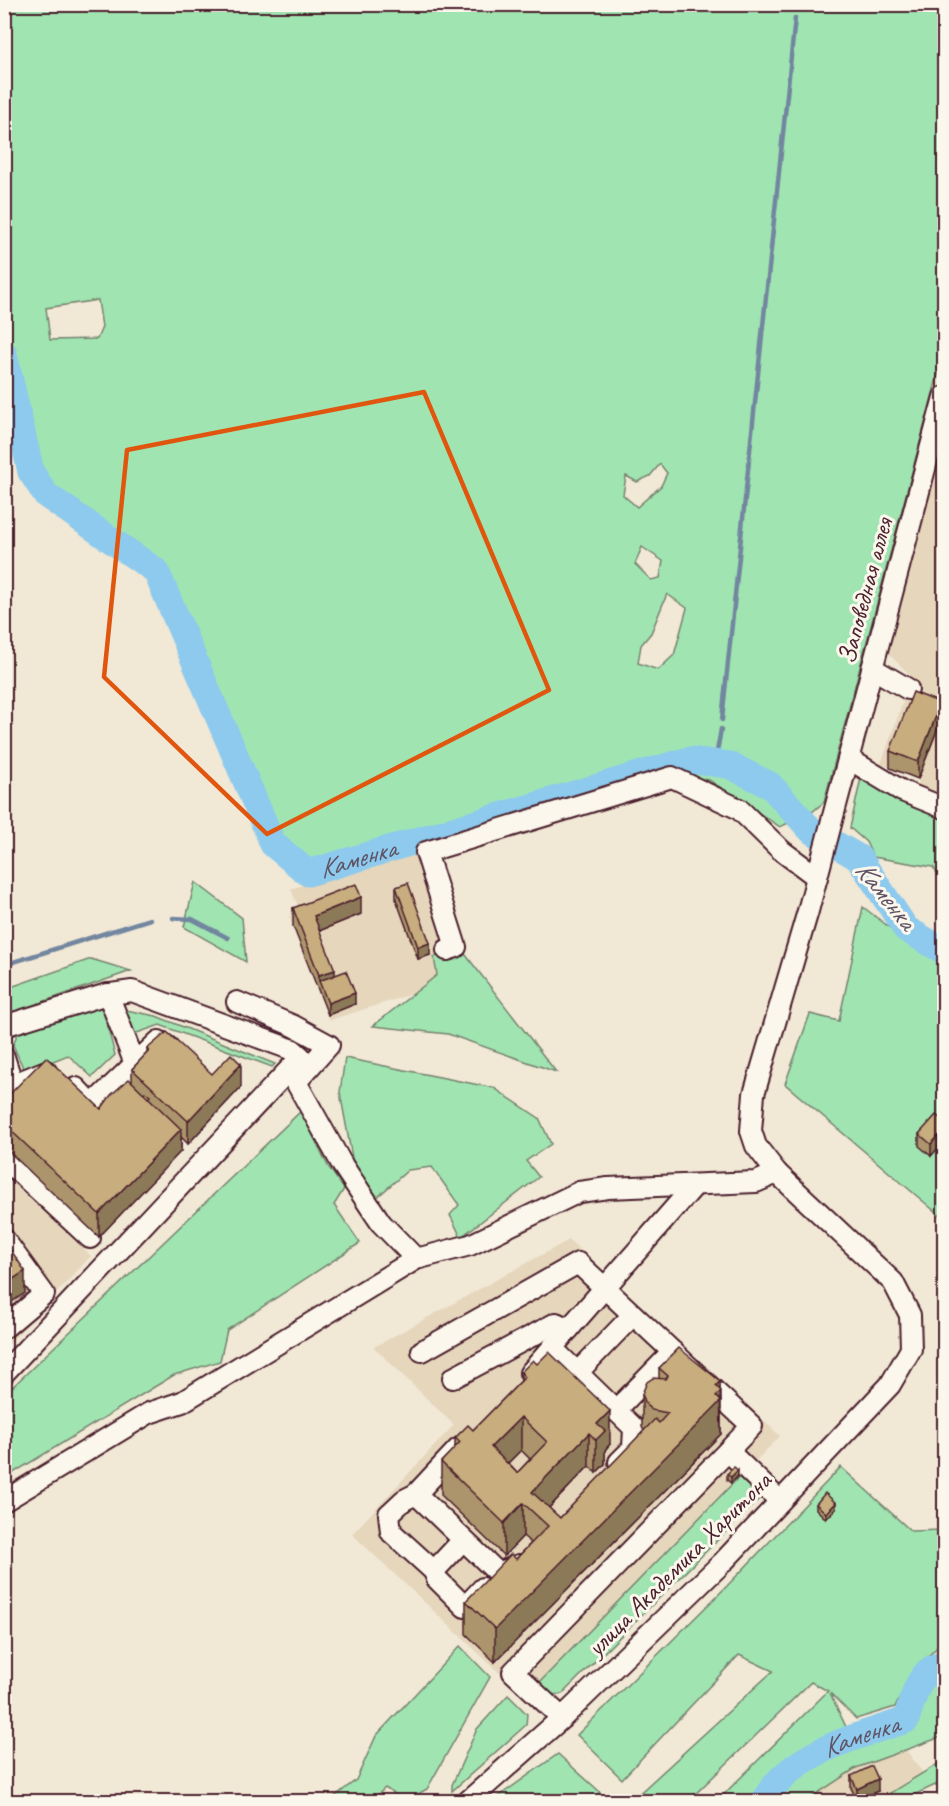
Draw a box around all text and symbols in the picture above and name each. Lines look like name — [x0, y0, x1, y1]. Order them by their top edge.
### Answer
street label: Заповедная аллея — [830, 513, 901, 667]
water label: Каменка — [315, 830, 403, 886]
water label: Каменка — [848, 854, 926, 939]
street label: улица Академика Харитона — [578, 1463, 780, 1665]
water label: Каменка — [816, 1706, 906, 1765]

